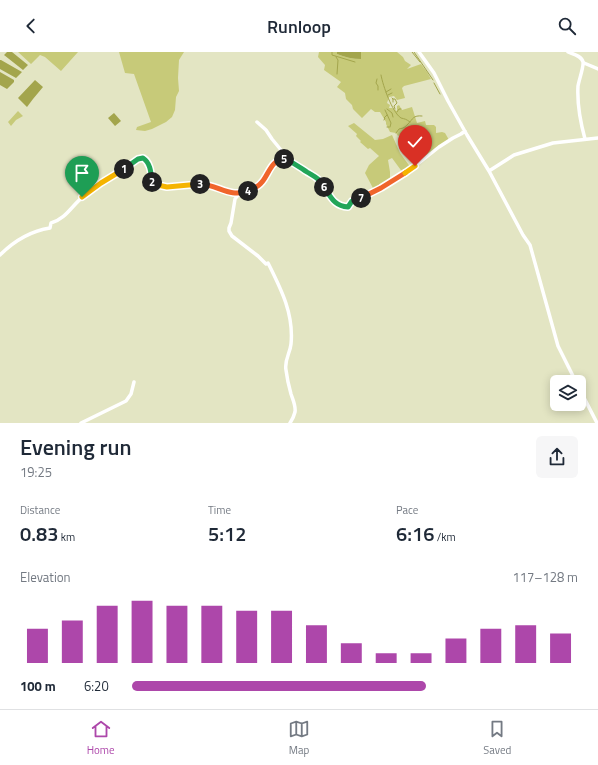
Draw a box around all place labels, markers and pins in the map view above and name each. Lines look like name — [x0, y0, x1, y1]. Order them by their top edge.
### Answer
pin — [398, 125, 432, 166]
pin: 5 — [274, 149, 294, 169]
pin — [65, 156, 99, 197]
pin: 1 — [114, 159, 134, 179]
pin: 2 — [142, 172, 162, 192]
pin: 3 — [190, 174, 210, 194]
pin: 6 — [314, 177, 334, 197]
pin: 4 — [238, 181, 258, 201]
pin: 7 — [351, 188, 371, 208]

